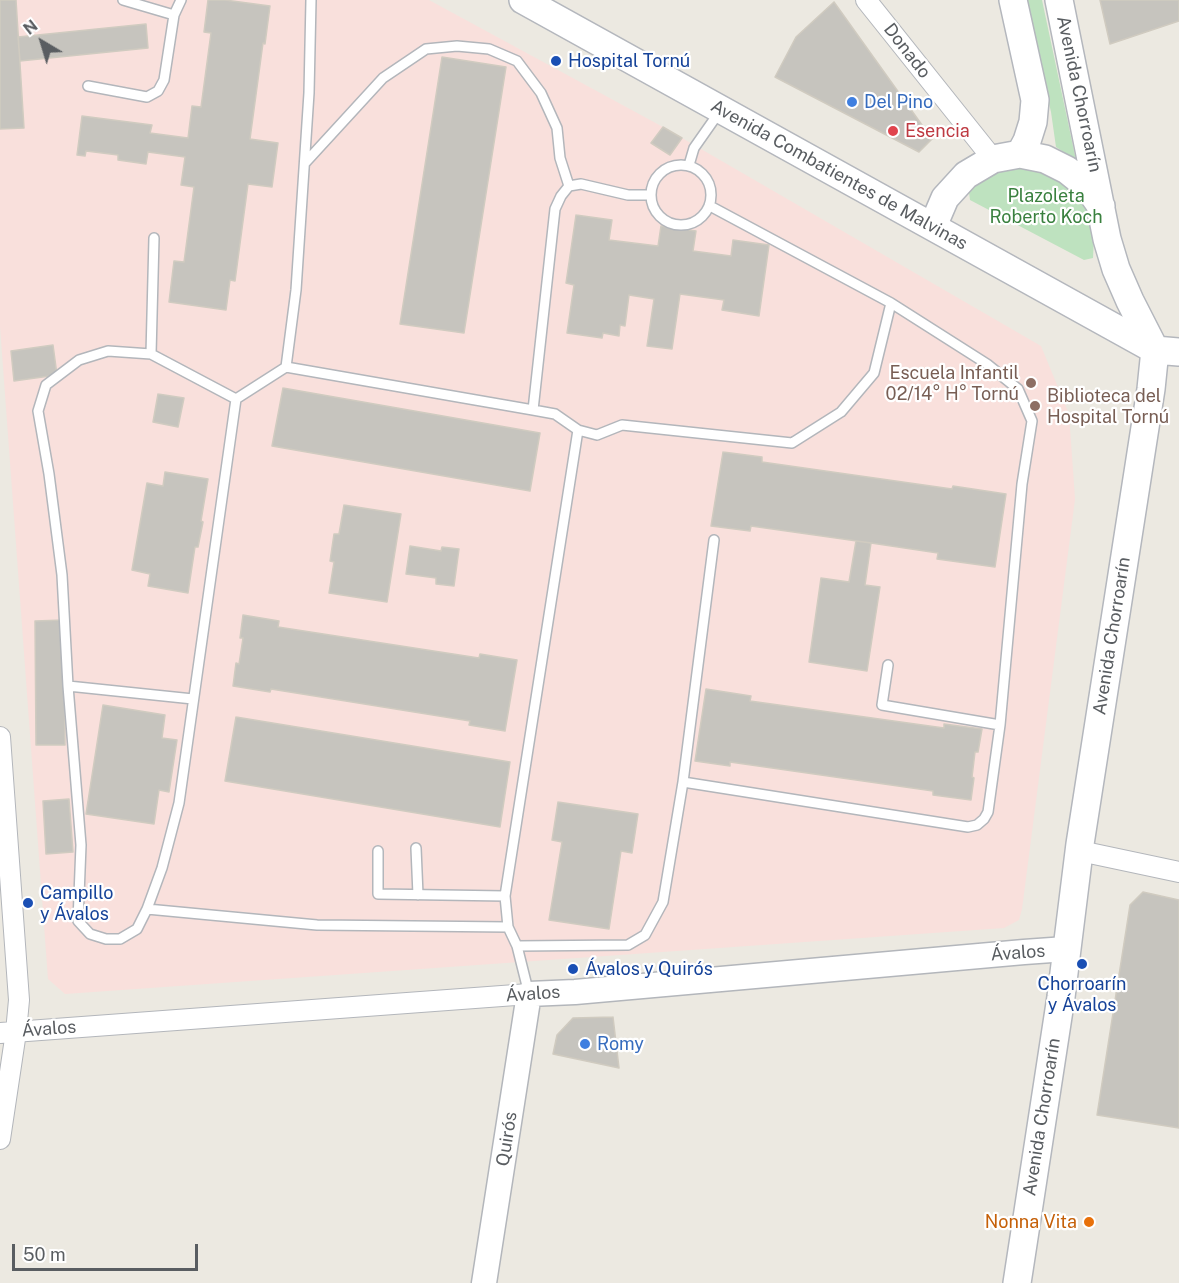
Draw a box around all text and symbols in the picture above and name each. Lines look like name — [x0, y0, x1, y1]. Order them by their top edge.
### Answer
north arrow — [12, 12, 72, 72]
street label: Avenida Chorroarín — [1052, 14, 1106, 174]
text: N — [20, 16, 41, 39]
street label: Donado — [879, 19, 935, 83]
place label: Hospital Tornú — [568, 50, 690, 72]
marker: Hospital Tornú — [549, 54, 563, 68]
place label: Del Pino — [864, 91, 933, 113]
street label: Avenida Combatientes de Malvinas — [707, 95, 971, 255]
marker: Del Pino — [845, 95, 859, 109]
place label: Esencia — [905, 120, 970, 142]
marker: Esencia — [886, 124, 900, 138]
park label: Plazoleta Roberto Koch — [989, 185, 1103, 228]
place label: Escuela Infantil 02/14° H° Tornú — [886, 362, 1019, 404]
marker: Escuela Infantil 02/14° H° Tornú — [1024, 376, 1038, 390]
place label: Biblioteca del Hospital Tornú — [1047, 385, 1169, 428]
marker: Biblioteca del Hospital Tornú — [1028, 399, 1042, 413]
street label: Avenida Chorroarín — [1089, 556, 1135, 716]
place label: Campillo y Ávalos — [40, 882, 113, 924]
marker: Campillo y Ávalos — [21, 896, 35, 910]
street label: Ávalos — [990, 940, 1046, 966]
marker: Chorroarín y Ávalos — [1075, 957, 1089, 971]
place label: Ávalos y Quirós — [585, 958, 713, 980]
marker: Ávalos y Quirós — [566, 962, 580, 976]
place label: Chorroarín y Ávalos — [1038, 973, 1126, 1016]
street label: Ávalos — [505, 981, 561, 1007]
street label: Ávalos — [21, 1016, 77, 1042]
place label: Romy — [597, 1033, 644, 1055]
marker: Romy — [578, 1037, 592, 1051]
street label: Avenida Chorroarín — [1019, 1037, 1065, 1197]
street label: Quirós — [492, 1110, 522, 1168]
place label: Nonna Vita — [985, 1211, 1077, 1233]
marker: Nonna Vita — [1082, 1215, 1096, 1229]
scale bar — [15, 1232, 201, 1270]
text: 50 m — [23, 1244, 66, 1265]

